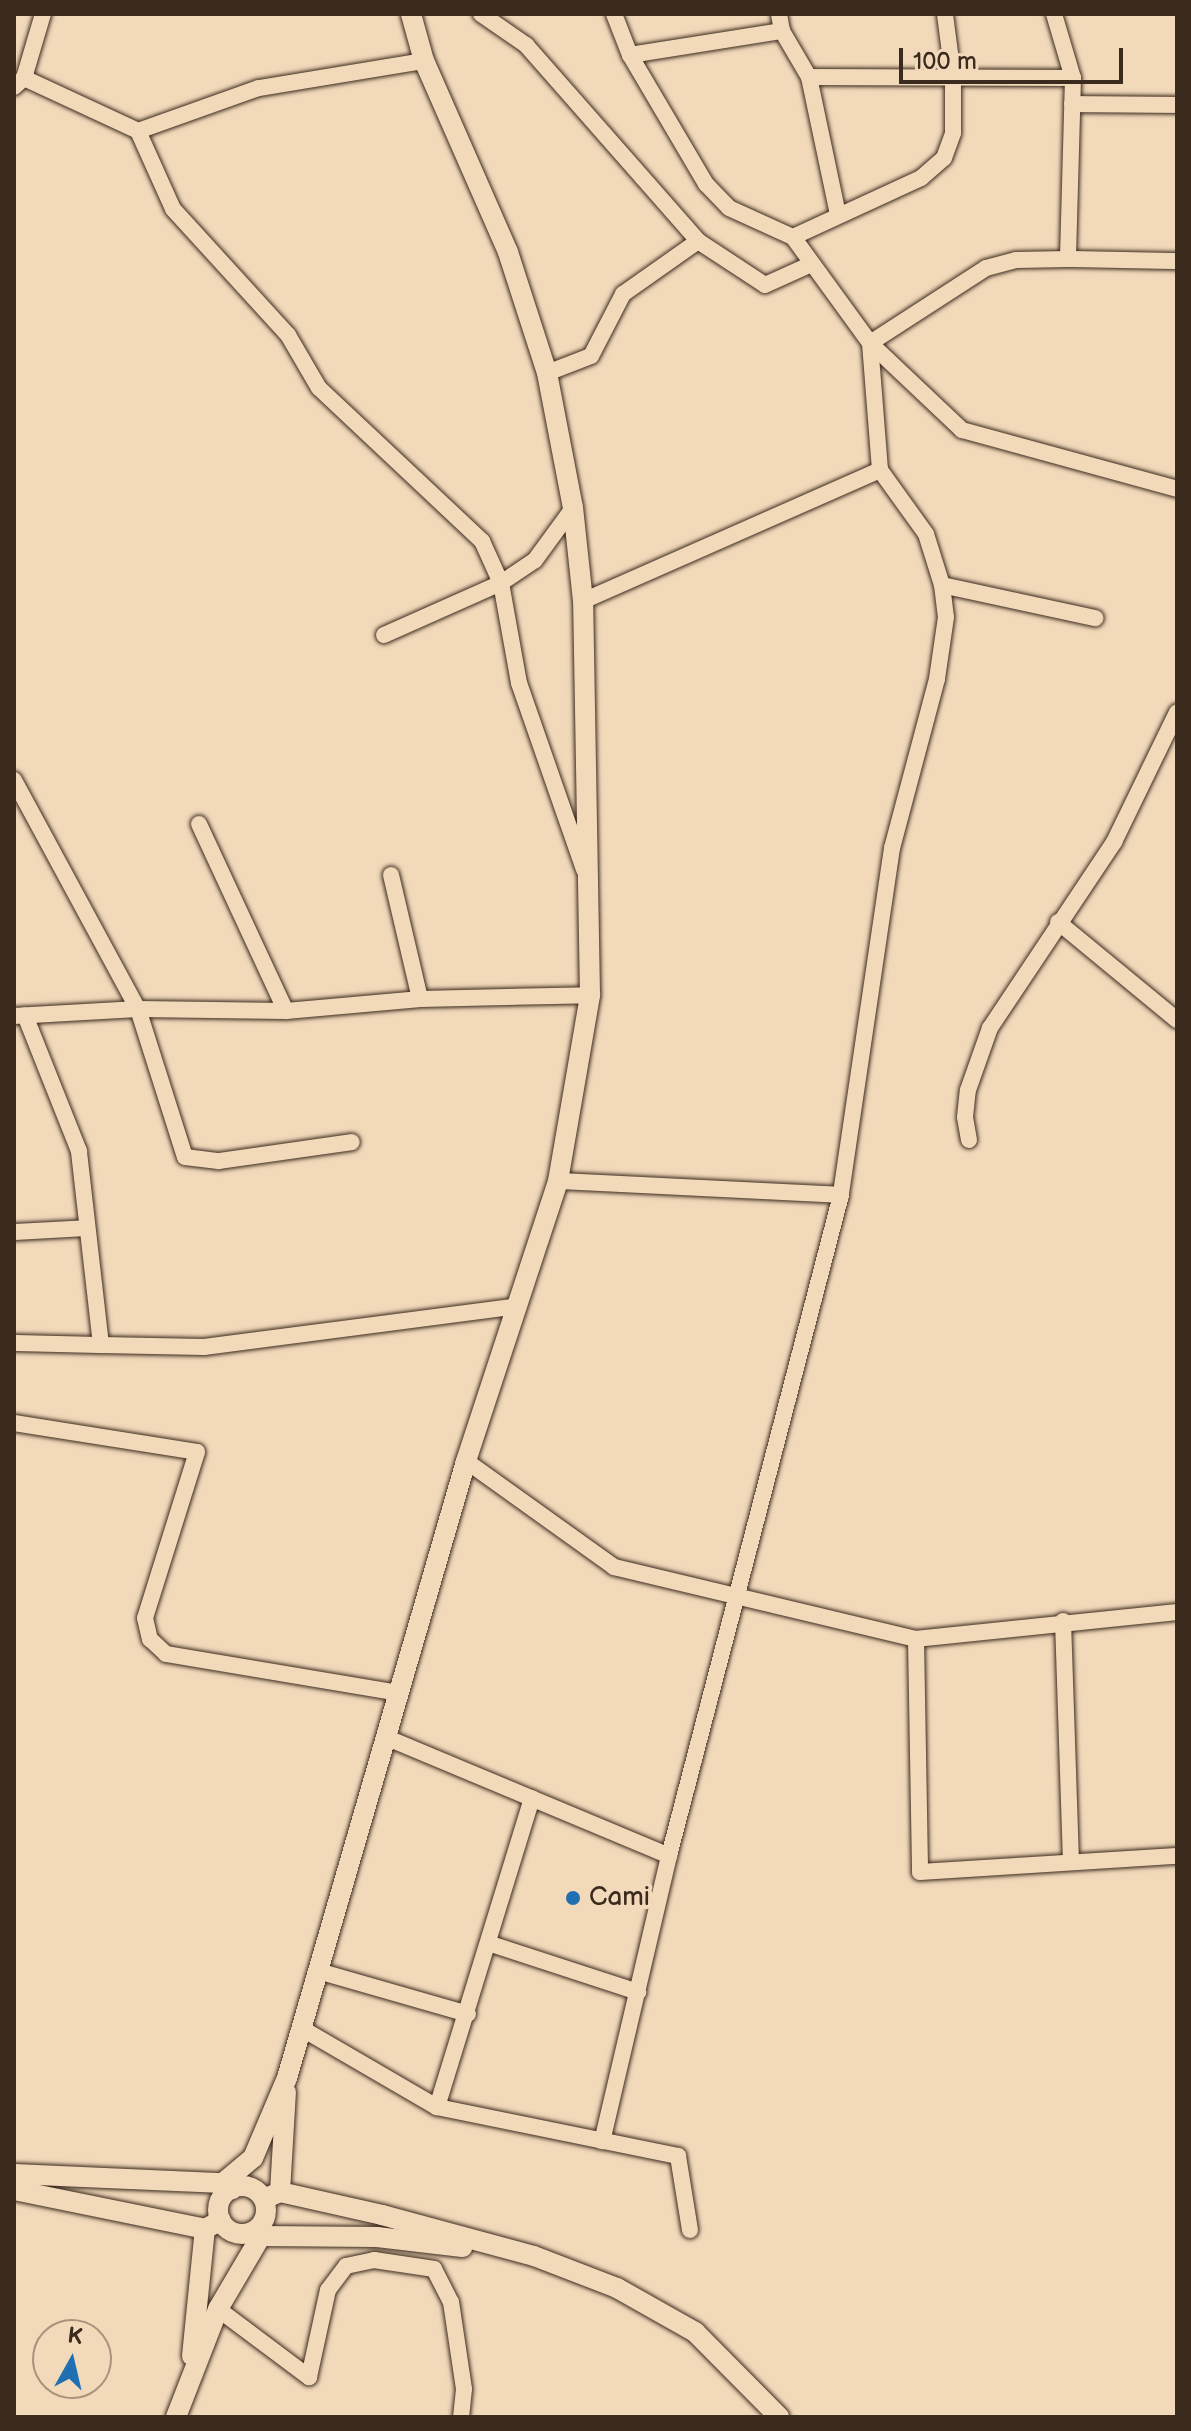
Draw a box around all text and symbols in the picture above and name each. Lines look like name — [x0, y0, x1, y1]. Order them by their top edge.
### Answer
scale bar — [903, 32, 1127, 82]
text: 100 m — [913, 47, 977, 76]
place label: Cami — [589, 1882, 650, 1914]
marker: Cami — [564, 1889, 582, 1907]
north arrow — [32, 2319, 112, 2399]
text: K — [66, 2322, 84, 2351]

